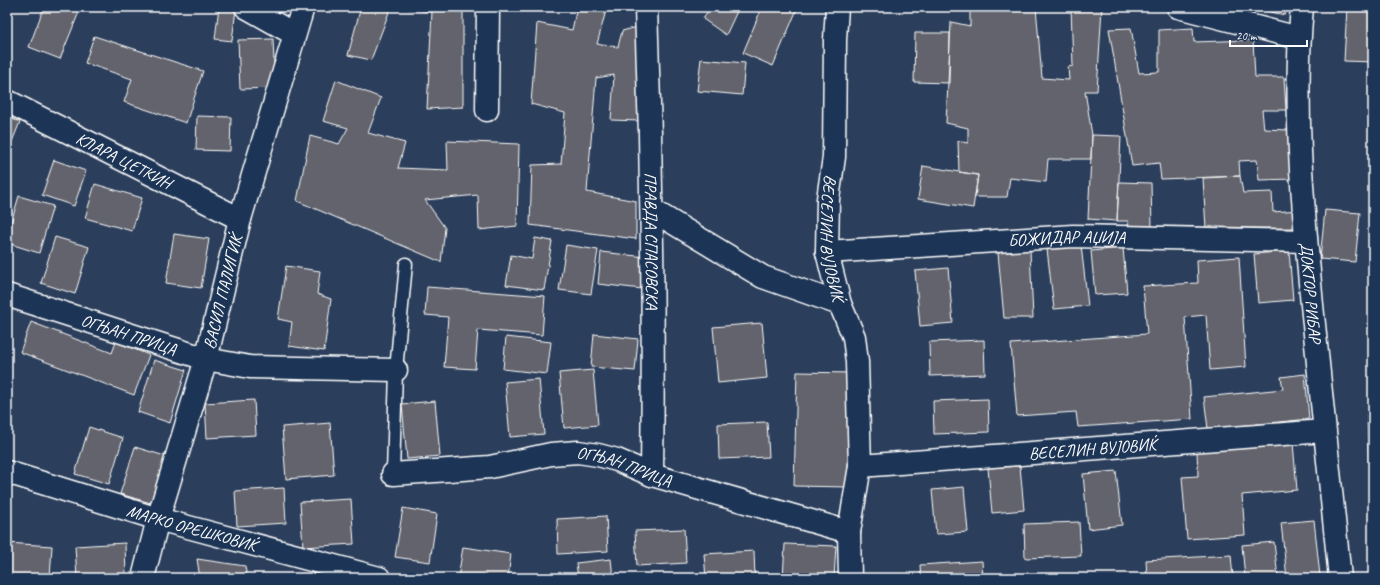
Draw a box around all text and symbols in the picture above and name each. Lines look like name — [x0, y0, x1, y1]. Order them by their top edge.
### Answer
scale bar — [1230, 22, 1307, 48]
text: 20 m — [1236, 28, 1258, 44]
street label: КЛАРА ЦЕТКИН — [73, 127, 178, 195]
street label: ПРАВДА СПАСОВСКА — [640, 172, 663, 310]
street label: ВЕСЕЛИН ВУЈОВИЌ — [816, 173, 850, 307]
street label: БОЖИДАР АЏИЈА — [1007, 225, 1127, 251]
street label: ВАСИЛ ПАЛИГИЌ — [198, 229, 247, 351]
street label: ДОКТОР РИБАР — [1296, 241, 1326, 346]
street label: ОГЊАН ПРИЦА — [79, 309, 180, 359]
street label: ВЕСЕЛИН ВУЈОВИЌ — [1028, 433, 1160, 464]
street label: ОГЊАН ПРИЦА — [575, 441, 674, 491]
street label: МАРКО ОРЕШКОВИЌ — [124, 499, 262, 556]

